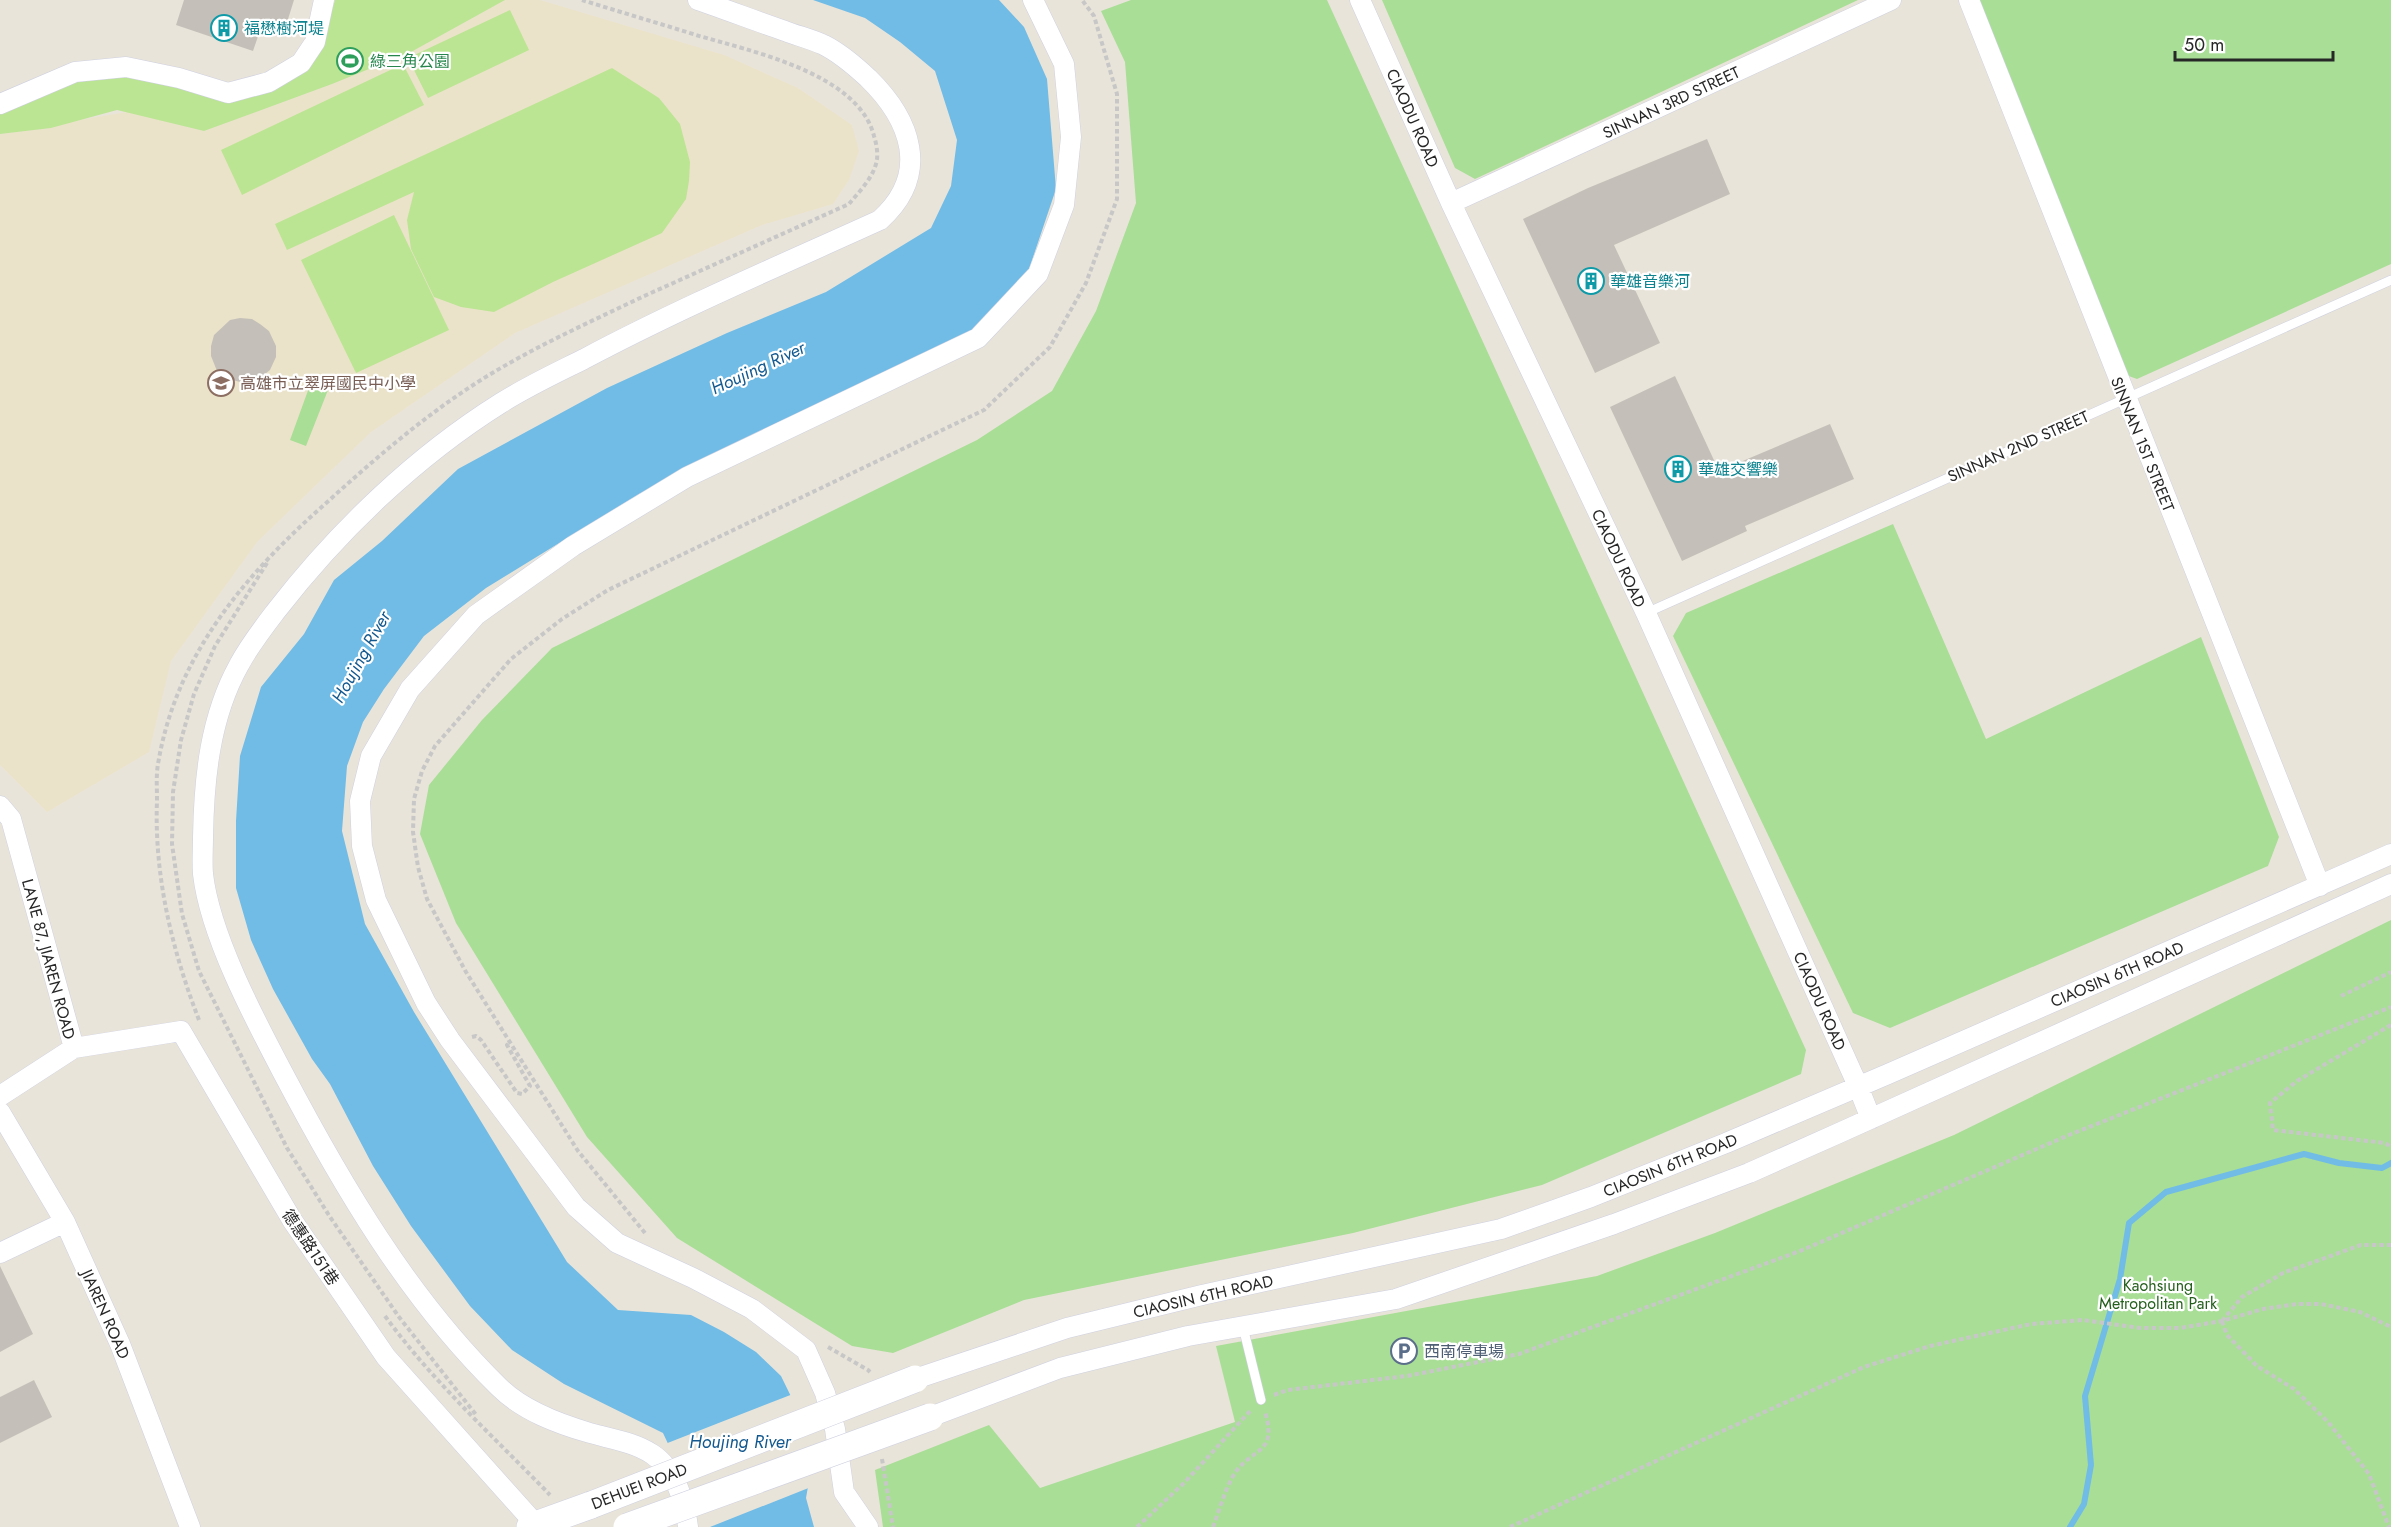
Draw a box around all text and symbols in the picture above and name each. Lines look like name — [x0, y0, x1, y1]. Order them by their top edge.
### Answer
building icon: 福懋樹河堤 — [209, 13, 239, 43]
place label: 福懋樹河堤 — [244, 17, 324, 40]
scale bar — [2175, 24, 2332, 62]
text: 50 m — [2184, 32, 2224, 58]
sports icon: 綠三角公園 — [335, 46, 365, 76]
place label: 綠三角公園 — [370, 50, 450, 73]
street label: SINNAN 3RD STREET — [1599, 60, 1744, 144]
street label: CIAODU ROAD — [1381, 65, 1445, 171]
building icon: 華雄音樂河 — [1576, 266, 1606, 296]
place label: 華雄音樂河 — [1610, 270, 1690, 293]
water label: Houjing River — [707, 334, 810, 401]
school or university icon: 高雄市立翠屏國民中小學 — [206, 368, 236, 398]
place label: 高雄市立翠屏國民中小學 — [240, 372, 416, 395]
street label: SINNAN 1ST STREET — [2105, 373, 2180, 516]
street label: SINNAN 2ND STREET — [1944, 405, 2093, 488]
building icon: 華雄交響樂 — [1663, 454, 1693, 484]
place label: 華雄交響樂 — [1698, 458, 1778, 481]
street label: CIAODU ROAD — [1586, 505, 1651, 611]
water label: Houjing River — [325, 605, 397, 708]
street label: LANE 87, JIAREN ROAD — [16, 876, 81, 1042]
street label: CIAOSIN 6TH ROAD — [2047, 936, 2188, 1013]
street label: CIAODU ROAD — [1788, 948, 1852, 1054]
street label: CIAOSIN 6TH ROAD — [1600, 1128, 1741, 1203]
street label: 德惠路151巷 — [277, 1205, 345, 1290]
street label: JIAREN ROAD — [75, 1264, 136, 1363]
street label: CIAOSIN 6TH ROAD — [1131, 1269, 1275, 1324]
park label: Kaohsiung Metropolitan Park — [2099, 1274, 2218, 1315]
parking icon: 西南停車場 — [1389, 1336, 1419, 1366]
place label: 西南停車場 — [1424, 1340, 1504, 1363]
water label: Houjing River — [689, 1429, 792, 1455]
street label: DEHUEI ROAD — [588, 1458, 691, 1515]

